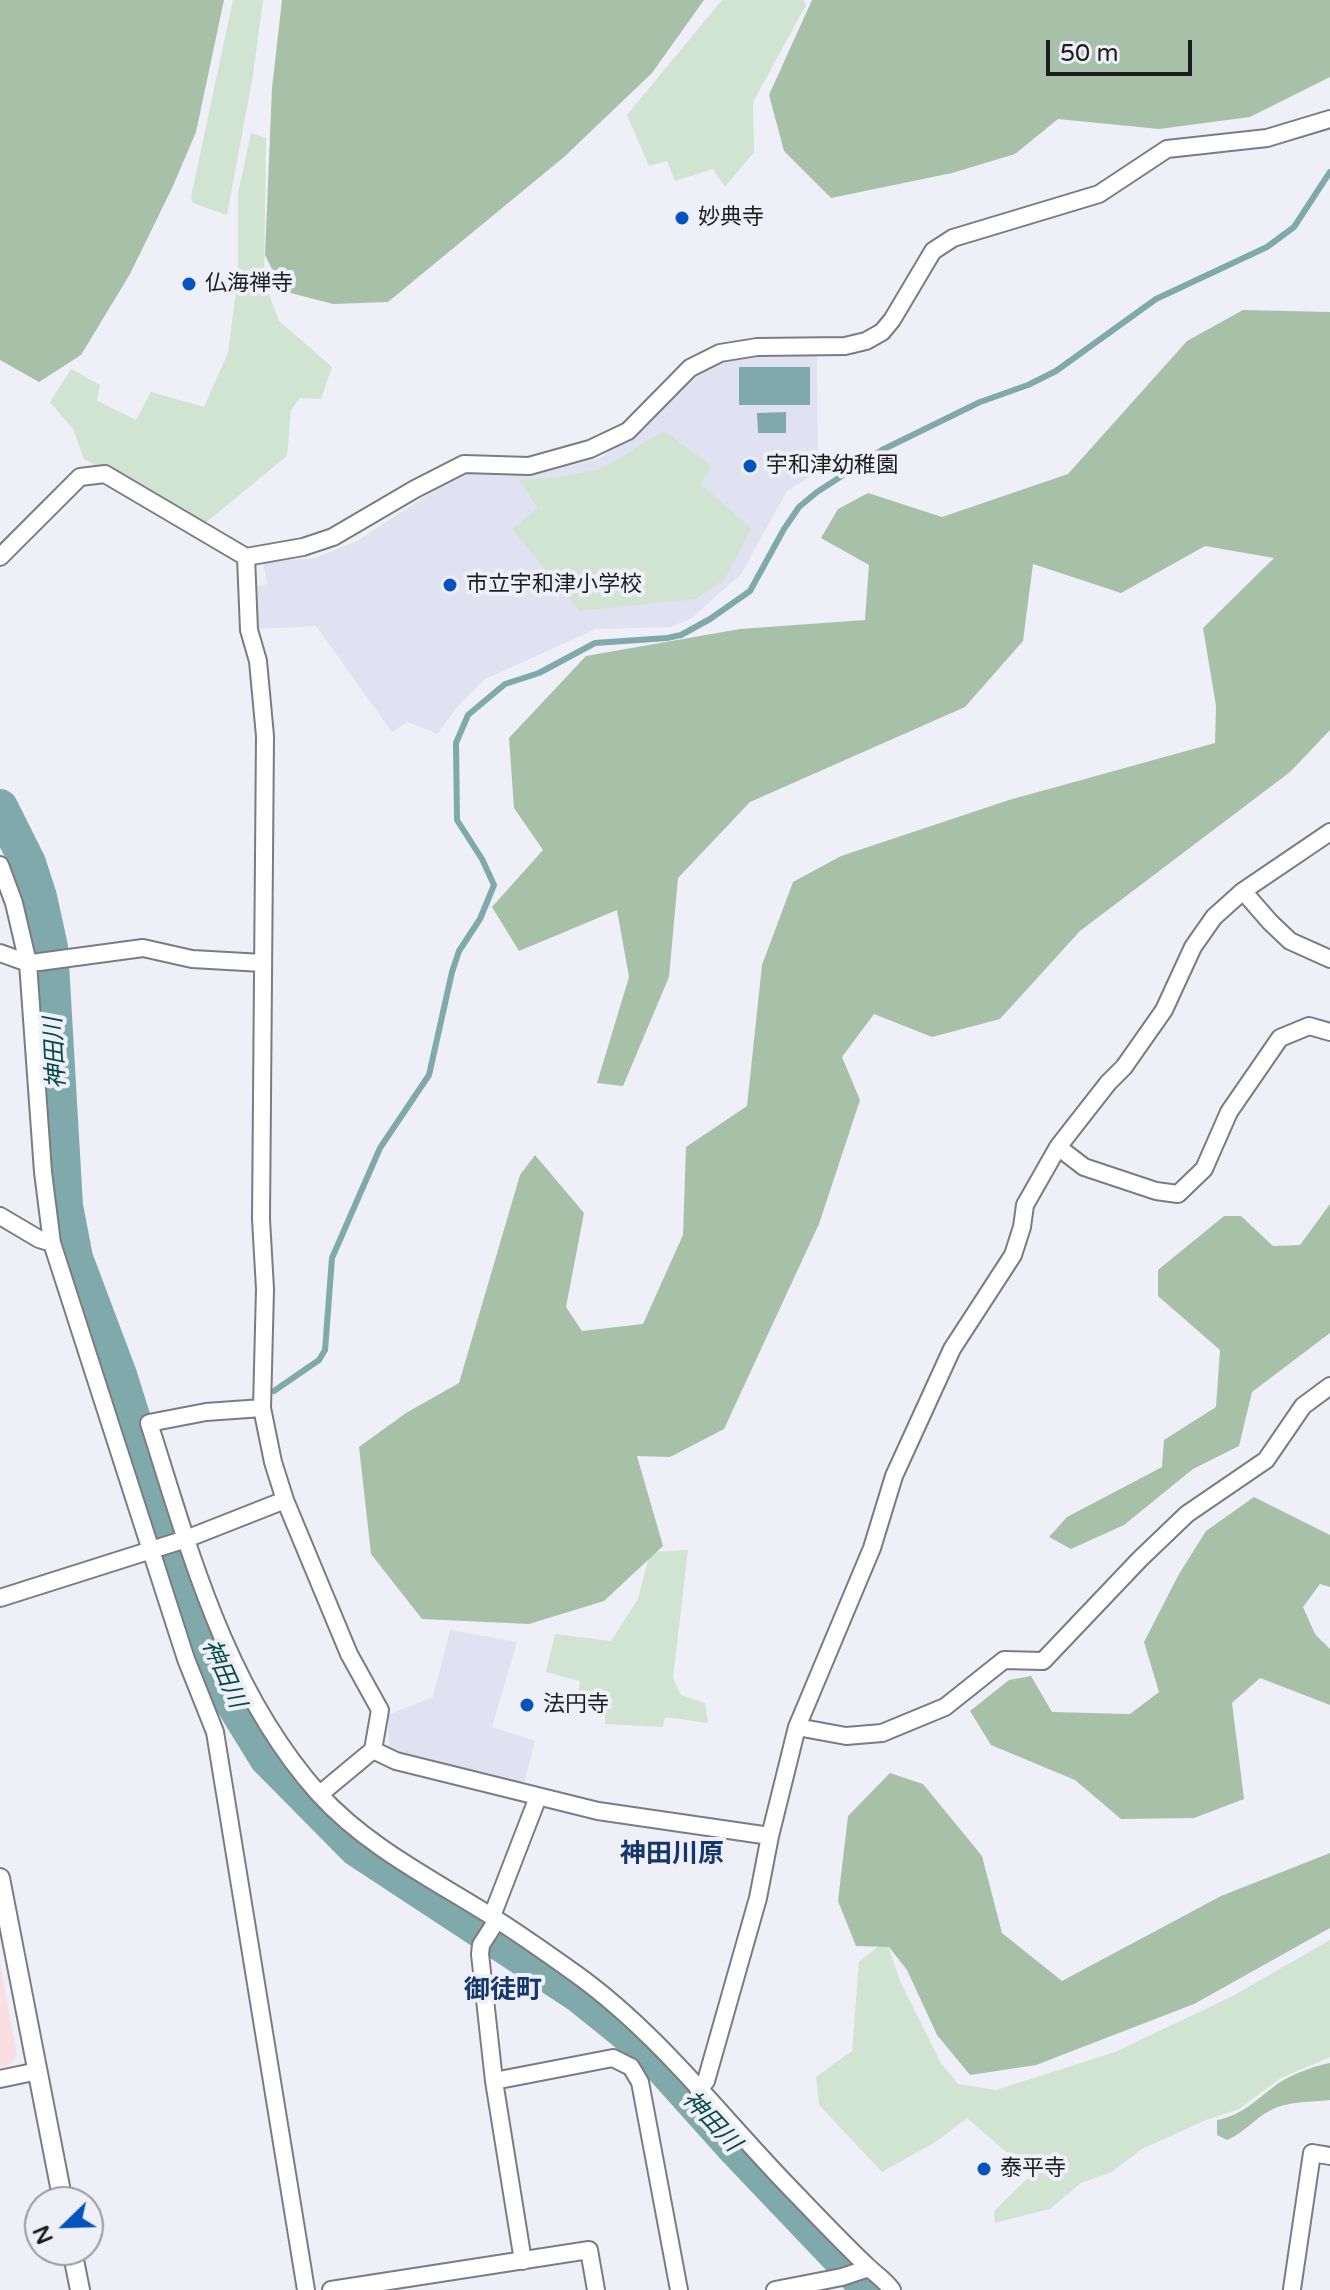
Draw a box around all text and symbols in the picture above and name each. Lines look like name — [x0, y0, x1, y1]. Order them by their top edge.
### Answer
scale bar — [1050, 24, 1196, 74]
text: 50 m — [1060, 39, 1118, 68]
place label: 妙典寺 — [698, 205, 764, 231]
marker: 妙典寺 — [673, 209, 691, 227]
place label: 仏海禅寺 — [205, 271, 293, 297]
marker: 仏海禅寺 — [180, 275, 198, 293]
place label: 宇和津幼稚園 — [766, 453, 898, 479]
marker: 宇和津幼稚園 — [741, 457, 759, 475]
place label: 市立宇和津小学校 — [466, 572, 642, 598]
marker: 市立宇和津小学校 — [441, 576, 459, 594]
water label: 神田川 — [40, 1016, 72, 1090]
water label: 神田川 — [195, 1635, 251, 1713]
place label: 法円寺 — [543, 1692, 609, 1718]
marker: 法円寺 — [518, 1696, 536, 1714]
district label: 神田川原 — [620, 1839, 724, 1871]
district label: 御徒町 — [464, 1975, 542, 2007]
water label: 神田川 — [676, 2086, 746, 2158]
place label: 泰平寺 — [1000, 2156, 1066, 2182]
marker: 泰平寺 — [975, 2160, 993, 2178]
north arrow — [24, 2186, 104, 2266]
text: N — [28, 2221, 59, 2248]

